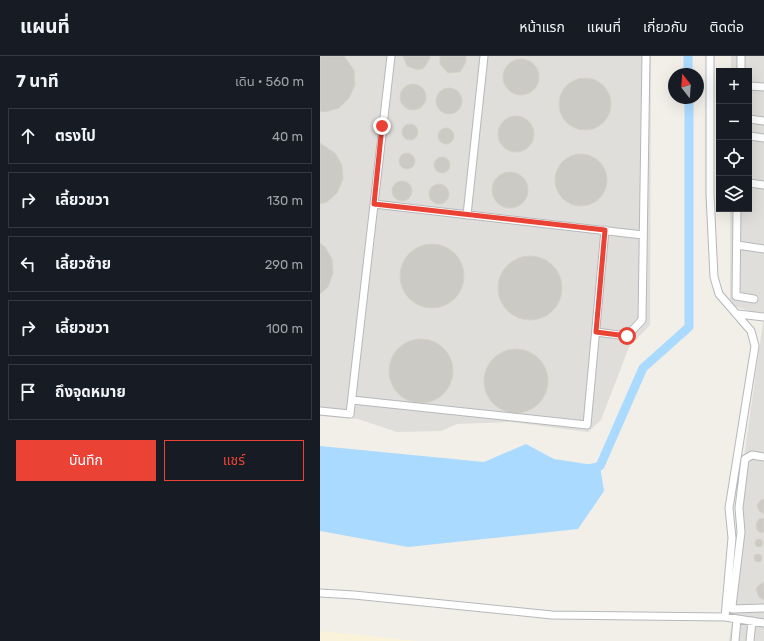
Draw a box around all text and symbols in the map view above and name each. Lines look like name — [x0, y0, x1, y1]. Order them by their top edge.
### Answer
text: แผนที่ — [20, 15, 70, 38]
text: หน้าแรก — [519, 19, 565, 36]
text: แผนที่ — [587, 19, 621, 36]
text: เกี่ยวกับ — [643, 19, 688, 36]
text: ติดต่อ — [710, 19, 744, 36]
north arrow — [668, 68, 704, 104]
map controls — [716, 68, 752, 212]
button: + — [716, 68, 752, 104]
text: 7 นาที — [16, 71, 59, 91]
text: เดิน · 560 m — [235, 74, 304, 89]
button: − — [716, 104, 752, 140]
route end — [373, 117, 391, 135]
icon: ahead — [17, 125, 39, 147]
text: ตรงไป — [55, 127, 96, 145]
text: 40 m — [272, 129, 303, 144]
button: locate — [716, 140, 752, 176]
button: layers — [716, 176, 752, 212]
icon: right — [17, 189, 39, 211]
text: เลี้ยวขวา — [55, 191, 109, 209]
text: 130 m — [267, 193, 303, 208]
icon: left — [17, 253, 39, 275]
text: เลี้ยวซ้าย — [55, 255, 111, 273]
text: 290 m — [265, 257, 303, 272]
icon: right — [17, 317, 39, 339]
text: เลี้ยวขวา — [55, 319, 109, 337]
text: 100 m — [266, 321, 303, 336]
route start — [618, 327, 636, 345]
icon: arrive — [17, 381, 39, 403]
text: ถึงจุดหมาย — [55, 383, 126, 401]
button: บันทึก — [16, 440, 156, 481]
button: แชร์ — [164, 440, 304, 481]

